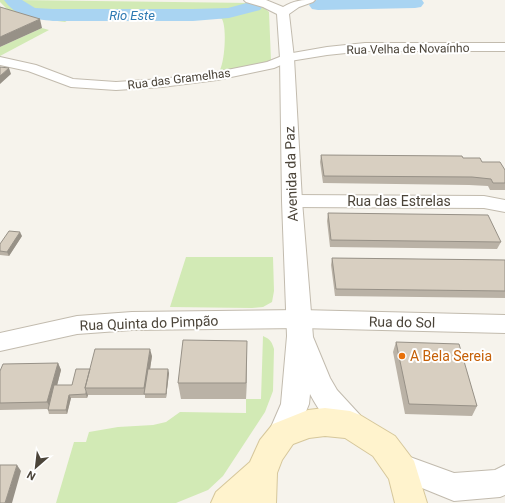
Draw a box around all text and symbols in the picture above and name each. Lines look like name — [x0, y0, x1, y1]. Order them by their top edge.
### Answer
water label: Rio Este — [109, 8, 155, 23]
street label: Rua Velha de Novaínho — [346, 41, 470, 57]
street label: Rua das Gramelhas — [127, 66, 231, 92]
street label: Avenida da Paz — [281, 126, 301, 222]
street label: Rua das Estrelas — [347, 193, 451, 209]
street label: Rua Quinta do Pimpão — [79, 313, 219, 333]
street label: Rua do Sol — [369, 313, 435, 331]
place label: A Bela Sereia — [410, 348, 492, 364]
marker: A Bela Sereia — [397, 351, 407, 361]
north arrow — [16, 447, 56, 487]
text: N — [25, 468, 38, 483]

